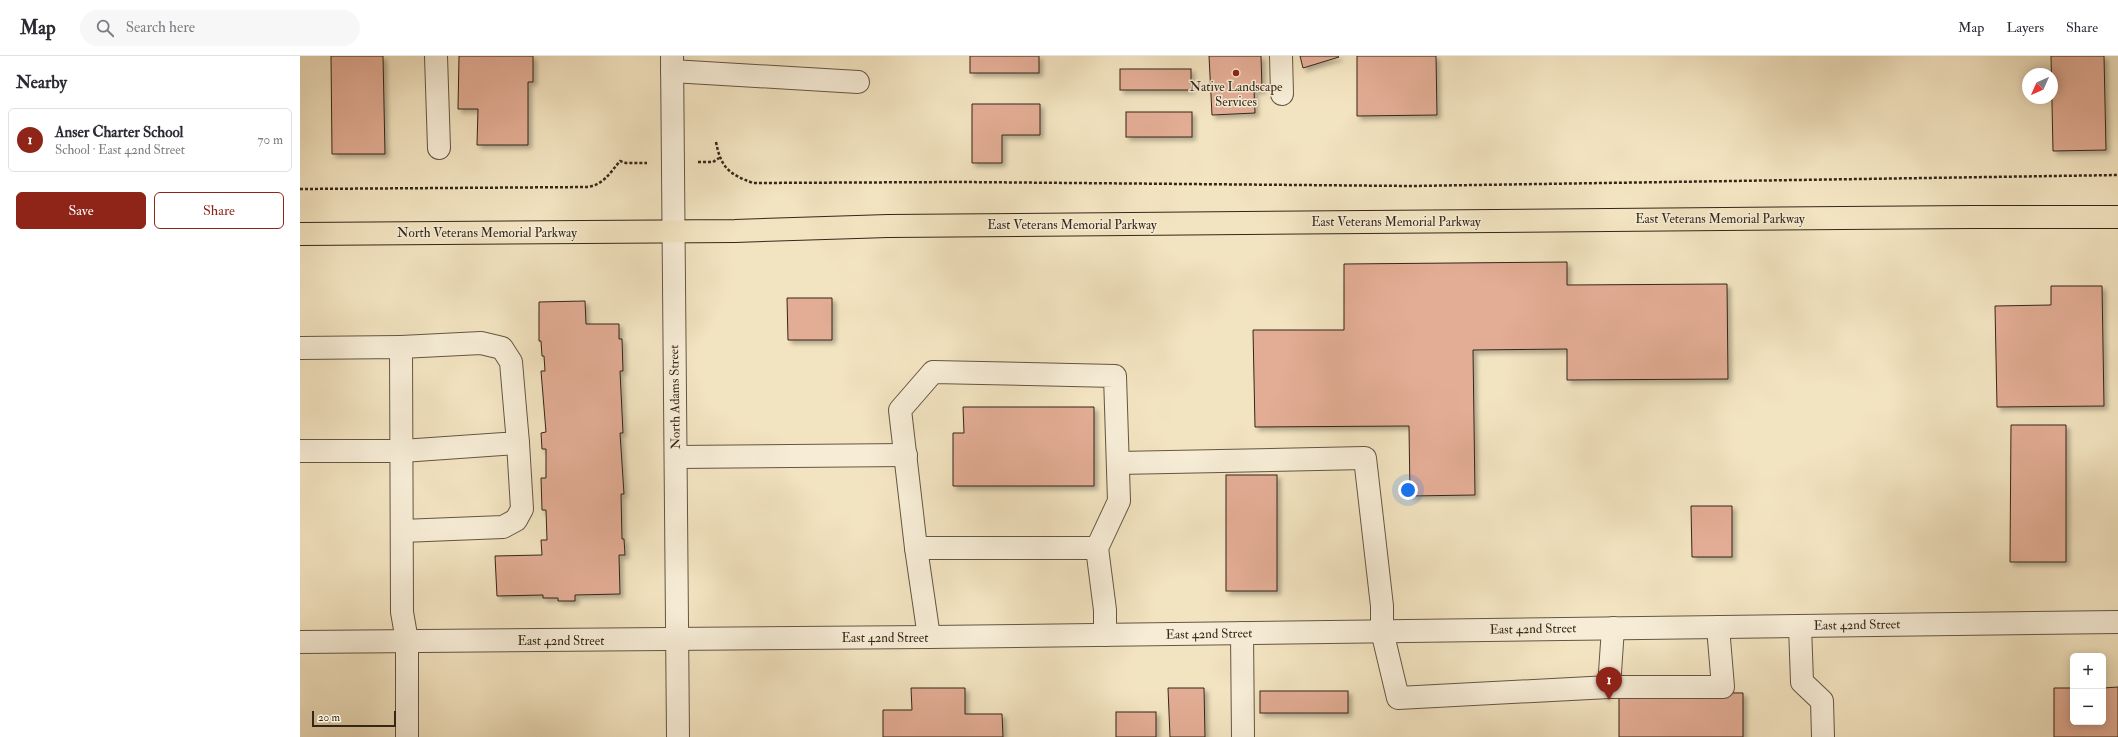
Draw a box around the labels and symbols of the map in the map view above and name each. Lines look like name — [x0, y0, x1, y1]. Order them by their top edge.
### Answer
marker: Native Landscape Services — [1231, 68, 1241, 78]
north arrow — [2022, 68, 2058, 104]
place label: Native Landscape Services — [1190, 79, 1283, 110]
street label: East Veterans Memorial Parkway — [1635, 211, 1805, 228]
street label: East Veterans Memorial Parkway — [1311, 214, 1481, 231]
street label: East Veterans Memorial Parkway — [987, 217, 1157, 234]
street label: North Veterans Memorial Parkway — [397, 225, 577, 242]
street label: North Adams Street — [666, 344, 684, 450]
your location — [1398, 480, 1418, 500]
street label: East 42nd Street — [1813, 616, 1901, 634]
street label: East 42nd Street — [1489, 620, 1577, 638]
street label: East 42nd Street — [1165, 625, 1253, 643]
street label: East 42nd Street — [842, 630, 928, 646]
street label: East 42nd Street — [518, 633, 604, 649]
pin: 1 — [1596, 667, 1622, 700]
scale bar — [312, 709, 396, 728]

